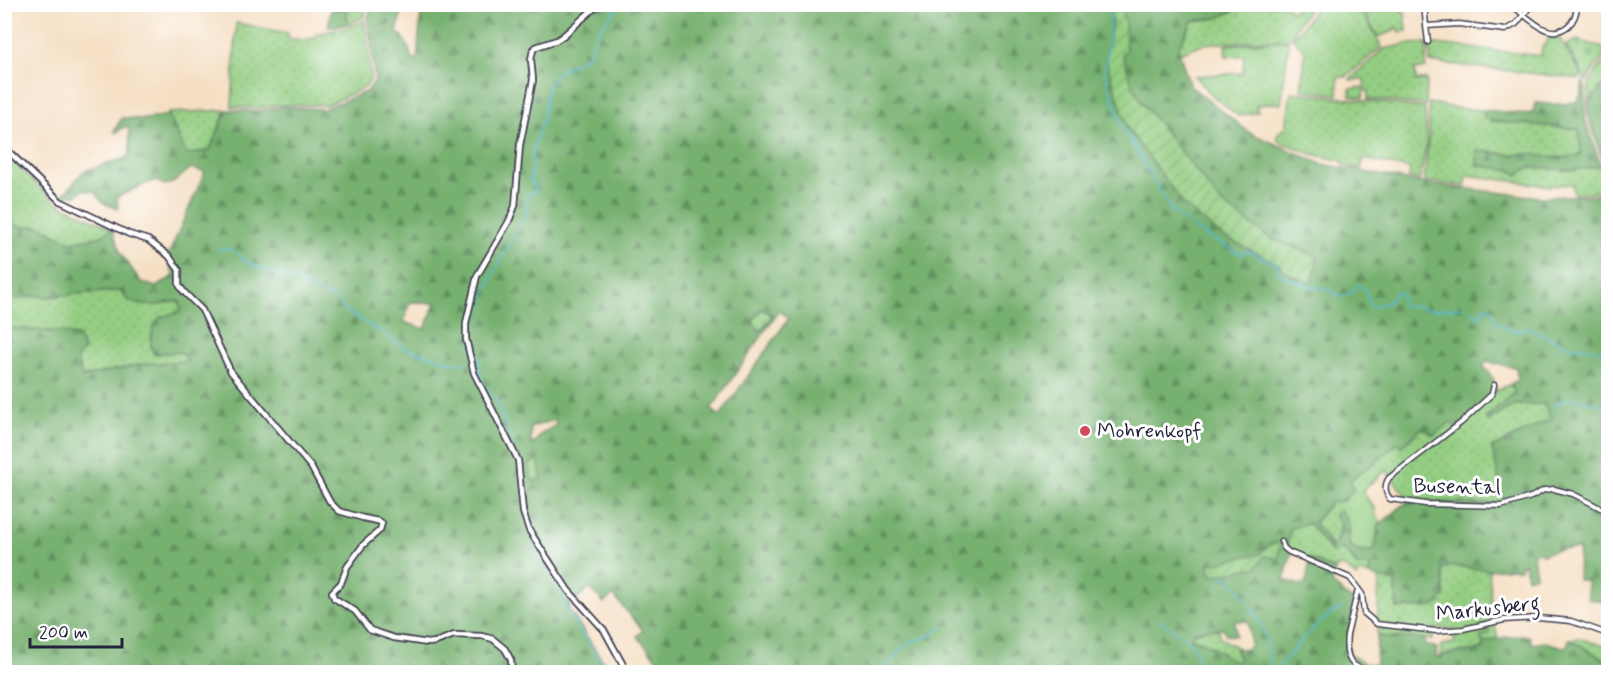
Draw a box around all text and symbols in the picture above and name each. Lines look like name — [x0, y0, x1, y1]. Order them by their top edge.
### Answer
place label: Mohrenkopf — [1097, 417, 1202, 445]
marker: Mohrenkopf — [1078, 424, 1092, 438]
street label: Busental — [1413, 472, 1501, 502]
street label: Markusberg — [1435, 590, 1542, 630]
scale bar — [30, 611, 122, 649]
text: 200 m — [39, 621, 88, 645]

